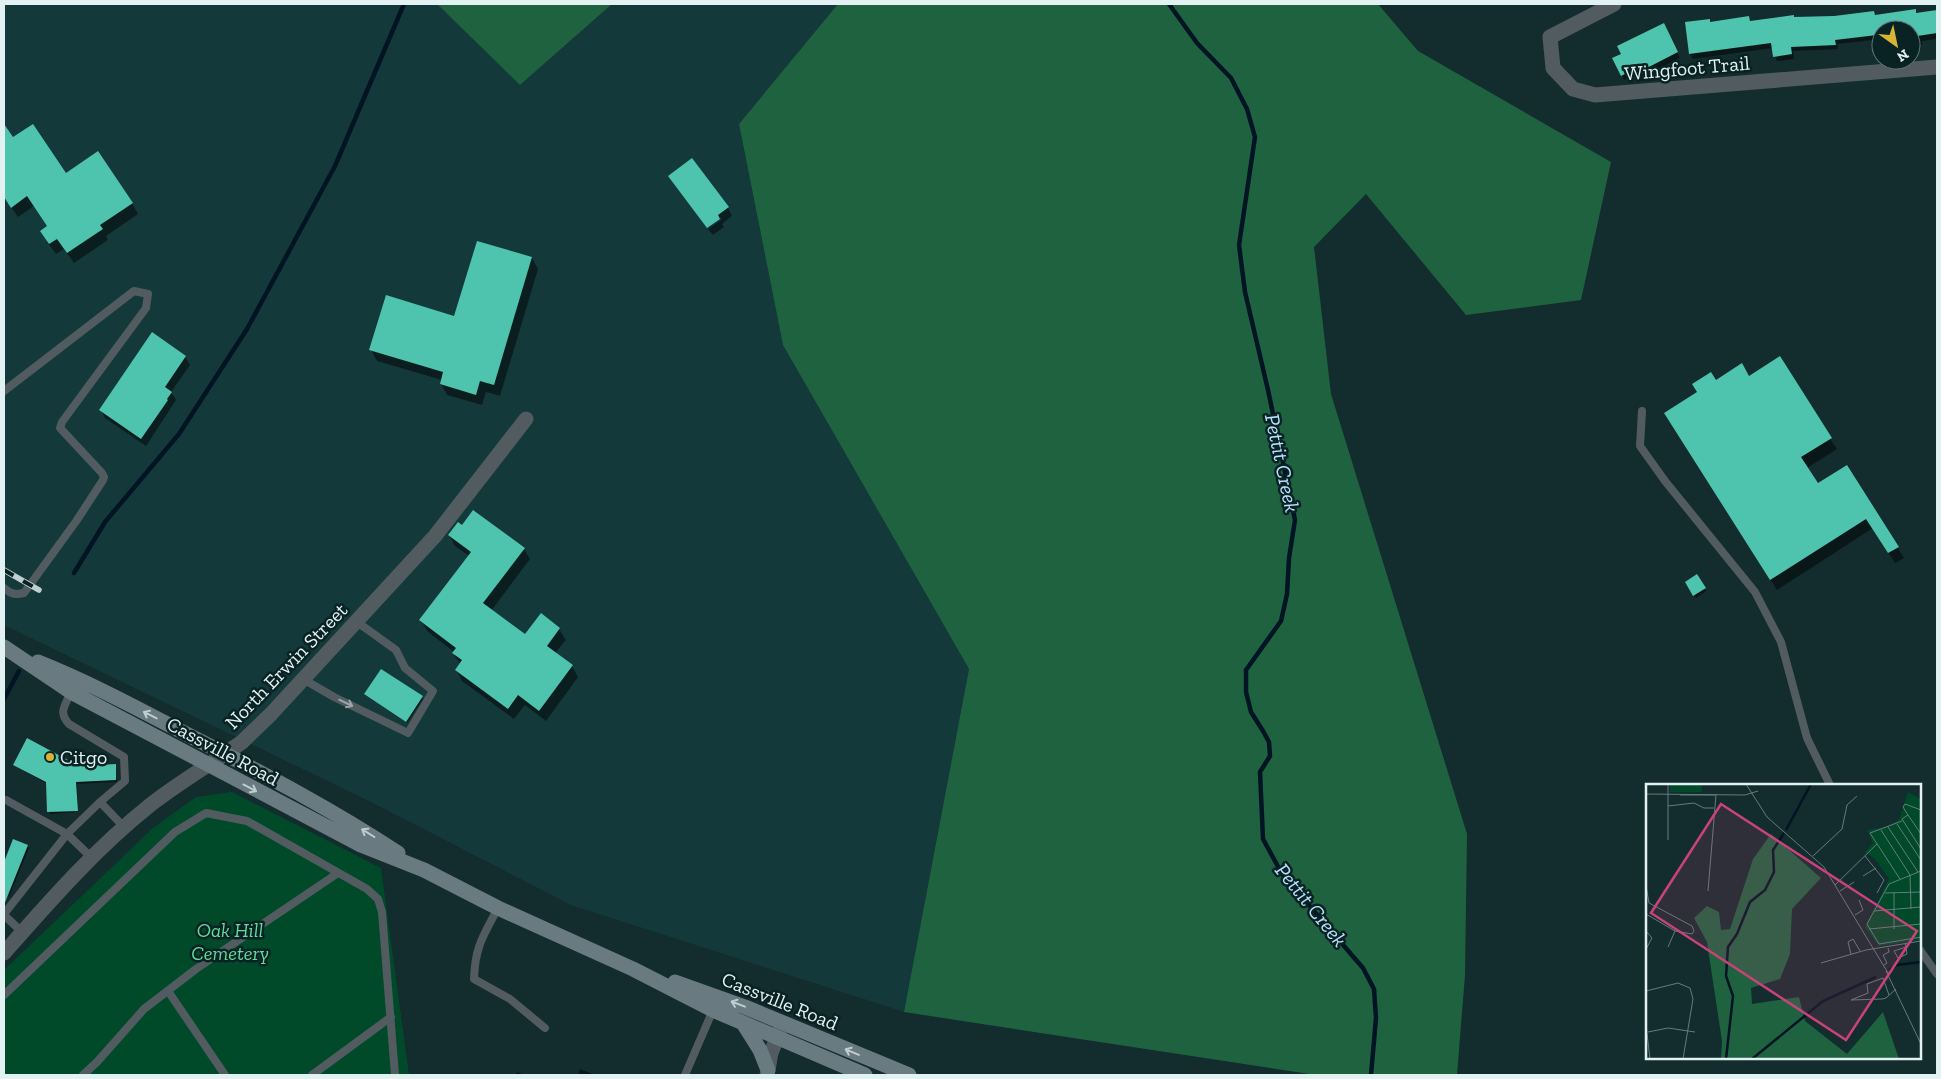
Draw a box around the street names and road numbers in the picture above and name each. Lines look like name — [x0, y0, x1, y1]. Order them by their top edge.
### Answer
street label: Wingfoot Trail — [1623, 51, 1751, 85]
street label: North Erwin Street — [220, 598, 353, 734]
street label: Cassville Road — [163, 711, 283, 791]
street label: Cassville Road — [718, 967, 842, 1035]

